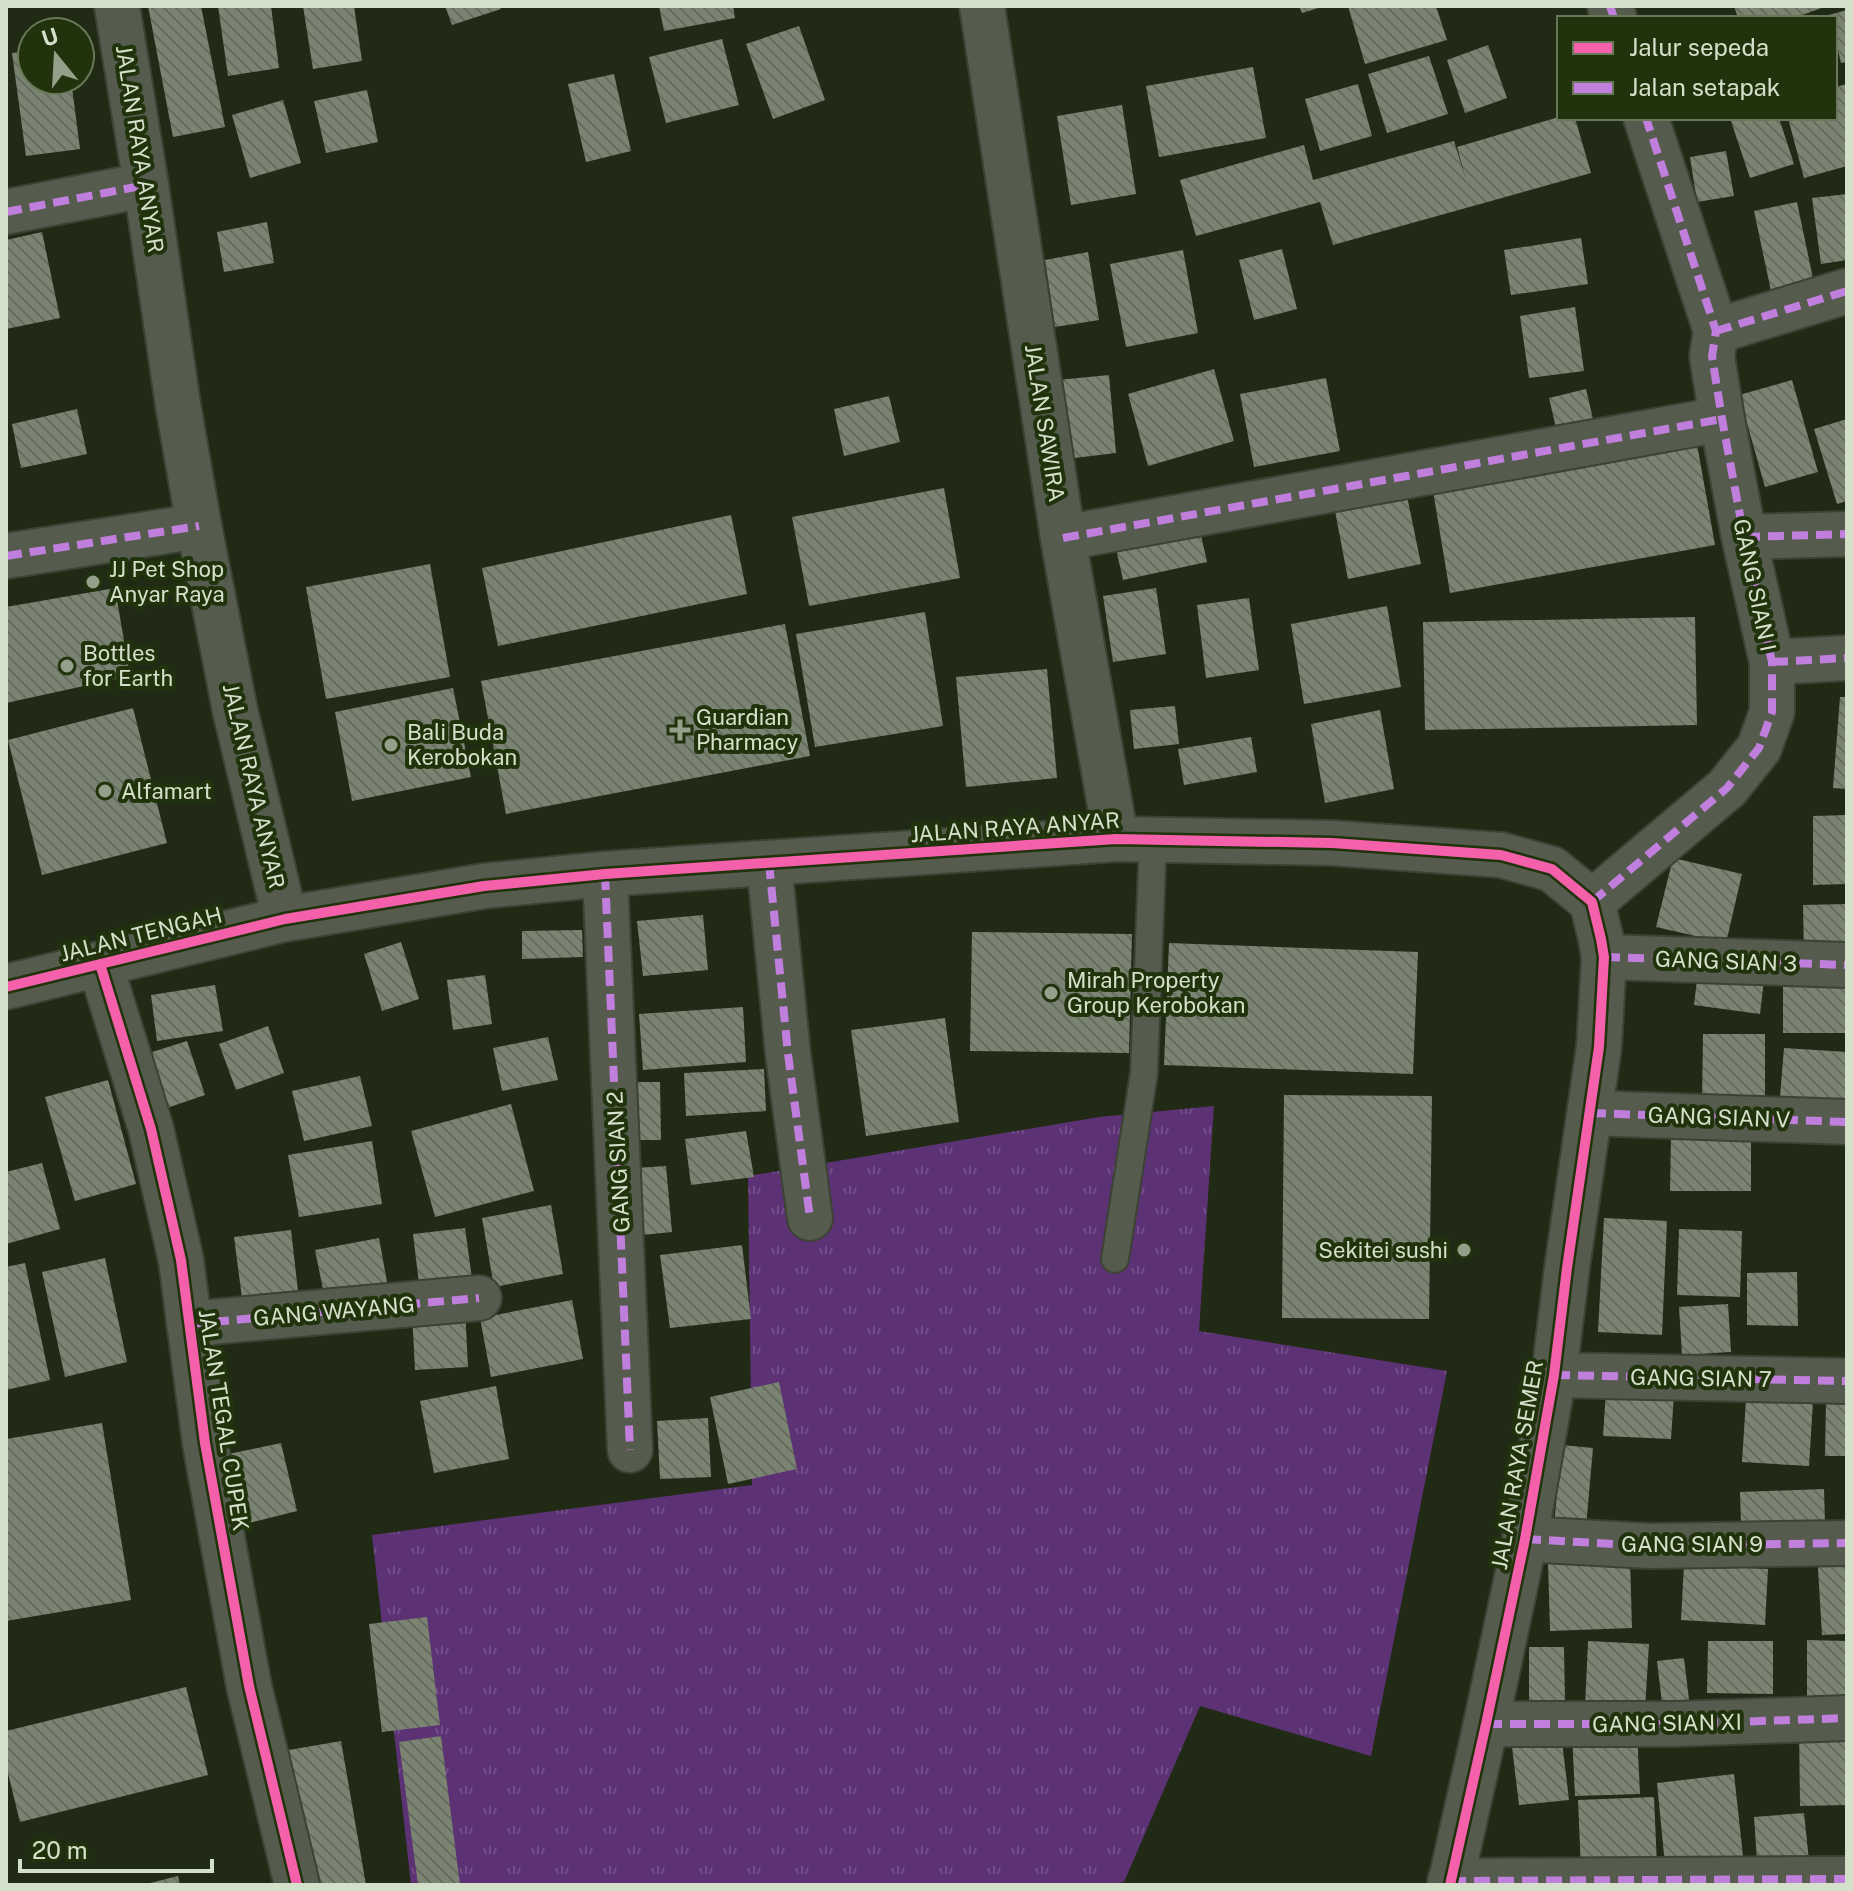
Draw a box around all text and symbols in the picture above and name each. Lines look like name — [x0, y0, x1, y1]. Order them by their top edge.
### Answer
north arrow — [16, 16, 96, 96]
legend — [1557, 16, 1837, 120]
text: U — [38, 22, 61, 52]
text: Jalur sepeda — [1629, 33, 1769, 61]
street label: JALAN RAYA ANYAR — [111, 43, 169, 255]
text: Jalan setapak — [1629, 73, 1780, 101]
street label: JALAN SAWIRA — [1020, 342, 1070, 504]
street label: GANG SIAN I — [1728, 516, 1782, 654]
place label: JJ Pet Shop Anyar Raya — [109, 556, 225, 607]
marker: JJ Pet Shop Anyar Raya — [84, 573, 102, 591]
place label: Bottles for Earth — [83, 640, 173, 691]
marker: Bottles for Earth — [58, 657, 76, 675]
street label: JALAN RAYA ANYAR — [218, 681, 290, 891]
place label: Guardian Pharmacy — [696, 704, 798, 755]
place label: Bali Buda Kerobokan — [407, 719, 517, 770]
marker: Guardian Pharmacy — [671, 721, 689, 739]
marker: Bali Buda Kerobokan — [382, 736, 400, 754]
place label: Alfamart — [121, 778, 212, 804]
marker: Alfamart — [96, 782, 114, 800]
street label: JALAN RAYA ANYAR — [909, 807, 1121, 847]
street label: JALAN TENGAH — [57, 901, 225, 967]
street label: GANG SIAN 3 — [1654, 946, 1798, 976]
place label: Mirah Property Group Kerobokan — [1067, 967, 1245, 1018]
marker: Mirah Property Group Kerobokan — [1042, 984, 1060, 1002]
street label: GANG SIAN 2 — [601, 1091, 635, 1233]
street label: GANG SIAN V — [1647, 1102, 1791, 1132]
place label: Sekitei sushi — [1318, 1237, 1448, 1263]
marker: Sekitei sushi — [1455, 1241, 1473, 1259]
street label: GANG WAYANG — [252, 1291, 416, 1331]
street label: JALAN TEGAL CUPEK — [194, 1307, 254, 1533]
street label: JALAN RAYA SEMER — [1486, 1358, 1548, 1572]
street label: GANG SIAN 7 — [1630, 1364, 1772, 1392]
street label: GANG SIAN 9 — [1621, 1531, 1763, 1557]
street label: GANG SIAN XI — [1592, 1709, 1742, 1737]
scale bar — [20, 1823, 212, 1873]
text: 20 m — [32, 1836, 88, 1864]

